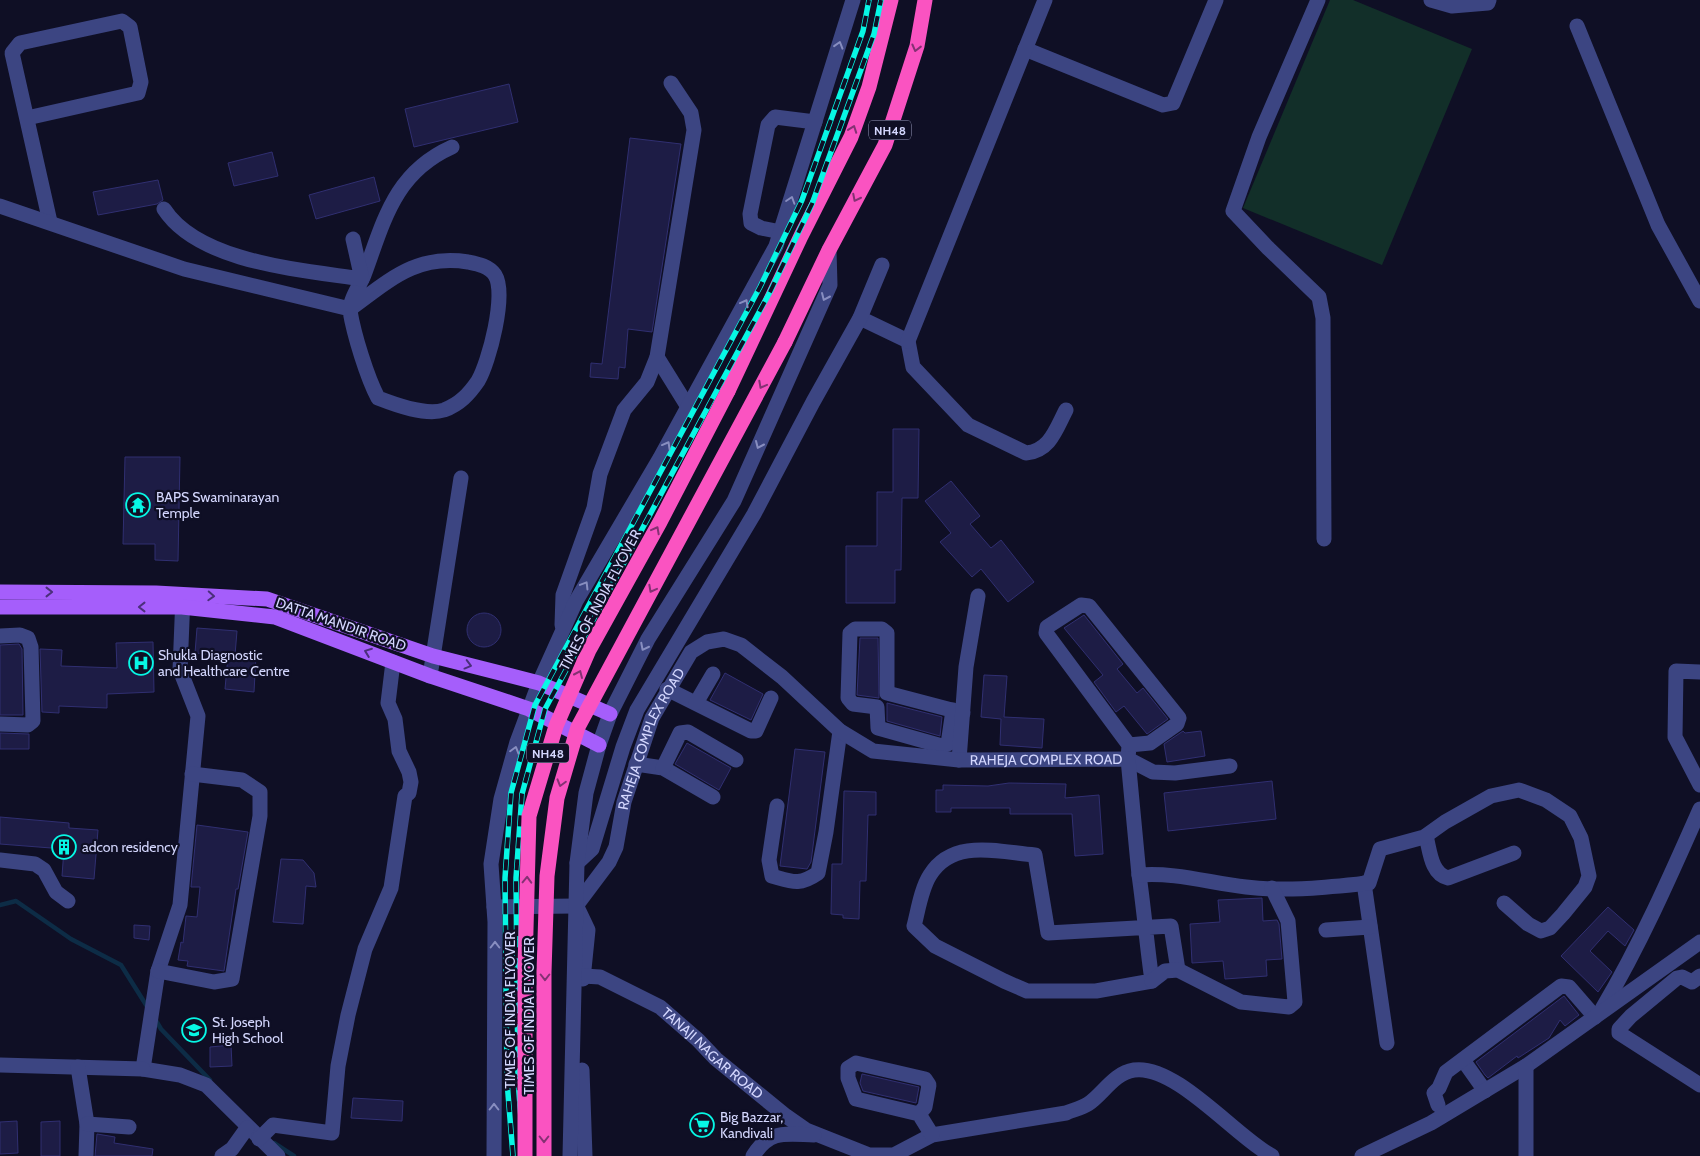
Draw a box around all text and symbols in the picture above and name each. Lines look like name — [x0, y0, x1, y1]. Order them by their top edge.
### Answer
one-way arrow — [834, 41, 844, 49]
one-way arrow — [911, 43, 921, 51]
road number: NH48 — [869, 120, 911, 140]
one-way arrow — [847, 125, 858, 134]
one-way arrow — [852, 193, 862, 202]
one-way arrow — [785, 196, 795, 204]
one-way arrow — [821, 292, 831, 301]
one-way arrow — [739, 299, 749, 308]
one-way arrow — [758, 380, 768, 389]
one-way arrow — [754, 440, 765, 449]
one-way arrow — [661, 441, 671, 450]
place label: BAPS Swaminarayan Temple — [156, 488, 279, 522]
temple icon: BAPS Swaminarayan Temple — [125, 492, 151, 518]
street label: TIMES OF INDIA FLYOVER — [555, 526, 645, 674]
one-way arrow — [649, 527, 659, 536]
one-way arrow — [579, 582, 589, 591]
one-way arrow — [648, 584, 658, 593]
one-way arrow — [45, 587, 53, 597]
one-way arrow — [207, 590, 215, 601]
street label: DATTA MANDIR ROAD — [273, 593, 409, 655]
one-way arrow — [138, 602, 146, 612]
one-way arrow — [640, 642, 650, 651]
place label: Shukla Diagnostic and Healthcare Centre — [158, 646, 290, 680]
one-way arrow — [364, 648, 372, 658]
hospital icon: Shukla Diagnostic and Healthcare Centre — [128, 650, 154, 676]
one-way arrow — [464, 659, 472, 670]
street label: RAHEJA COMPLEX ROAD — [614, 665, 689, 811]
one-way arrow — [573, 670, 584, 679]
road number: NH48 — [527, 744, 569, 762]
one-way arrow — [509, 747, 519, 755]
street label: RAHEJA COMPLEX ROAD — [970, 750, 1122, 769]
one-way arrow — [557, 779, 567, 787]
building icon: adcon residency — [51, 834, 77, 860]
place label: adcon residency — [82, 838, 178, 856]
one-way arrow — [521, 876, 532, 884]
street label: TIMES OF INDIA FLYOVER — [501, 931, 519, 1089]
street label: TIMES OF INDIA FLYOVER — [520, 937, 538, 1095]
one-way arrow — [490, 941, 500, 948]
one-way arrow — [539, 973, 550, 981]
street label: TANAJI NAGAR ROAD — [658, 1003, 767, 1103]
place label: St. Joseph High School — [212, 1013, 284, 1047]
school or university icon: St. Joseph High School — [181, 1017, 207, 1043]
one-way arrow — [489, 1103, 499, 1111]
place label: Big Bazzar, Kandivali — [720, 1108, 783, 1142]
supermarket icon: Big Bazzar, Kandivali — [689, 1112, 715, 1138]
one-way arrow — [539, 1136, 549, 1144]

